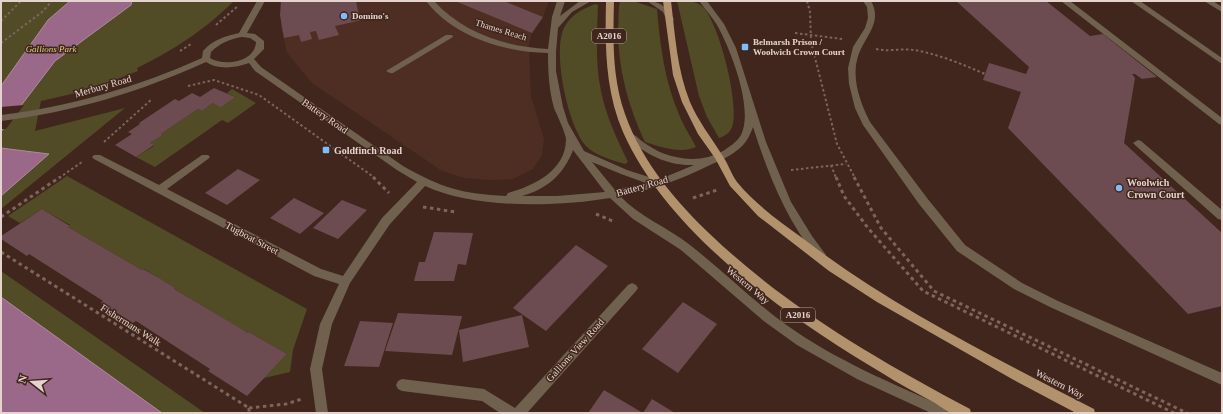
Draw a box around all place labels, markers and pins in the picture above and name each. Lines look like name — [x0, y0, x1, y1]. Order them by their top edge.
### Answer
marker: Domino's — [339, 11, 349, 21]
place label: Domino's — [352, 11, 389, 21]
place label: Belmarsh Prison / Woolwich Crown Court — [753, 37, 845, 57]
marker: Belmarsh Prison / Woolwich Crown Court — [740, 42, 750, 52]
marker: Goldfinch Road — [321, 145, 331, 155]
place label: Goldfinch Road — [334, 145, 403, 156]
place label: Woolwich Crown Court — [1127, 177, 1185, 200]
marker: Woolwich Crown Court — [1114, 183, 1124, 193]

